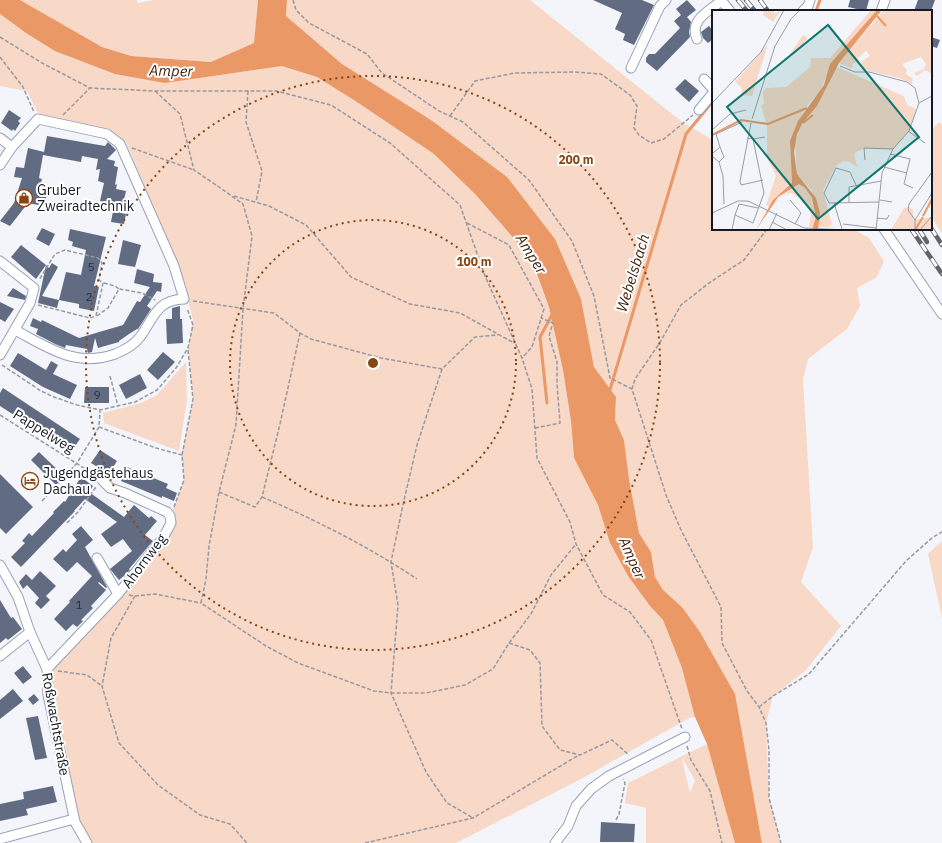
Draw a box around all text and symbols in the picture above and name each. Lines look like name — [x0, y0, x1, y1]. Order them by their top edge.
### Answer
inset map — [712, 10, 932, 230]
water label: Amper — [148, 61, 194, 80]
text: 200 m — [558, 152, 594, 167]
place label: Gruber Zweiradtechnik — [37, 181, 135, 215]
shop icon: Gruber Zweiradtechnik — [14, 188, 34, 208]
water label: Amper — [511, 229, 551, 278]
water label: Webelsbach — [612, 231, 653, 314]
text: 100 m — [456, 254, 492, 269]
house number: 5 — [87, 259, 95, 274]
house number: 2 — [85, 289, 93, 304]
centre of rings — [366, 356, 380, 370]
house number: 9 — [93, 387, 101, 402]
street label: Pappelweg — [10, 405, 79, 457]
place label: Jugendgästehaus Dachau — [43, 464, 154, 498]
hotel icon: Jugendgästehaus Dachau — [20, 471, 40, 491]
street label: Ahornweg — [118, 530, 171, 592]
water label: Amper — [614, 533, 650, 582]
house number: 1 — [75, 597, 83, 612]
street label: Roßwachtstraße — [38, 671, 74, 777]

